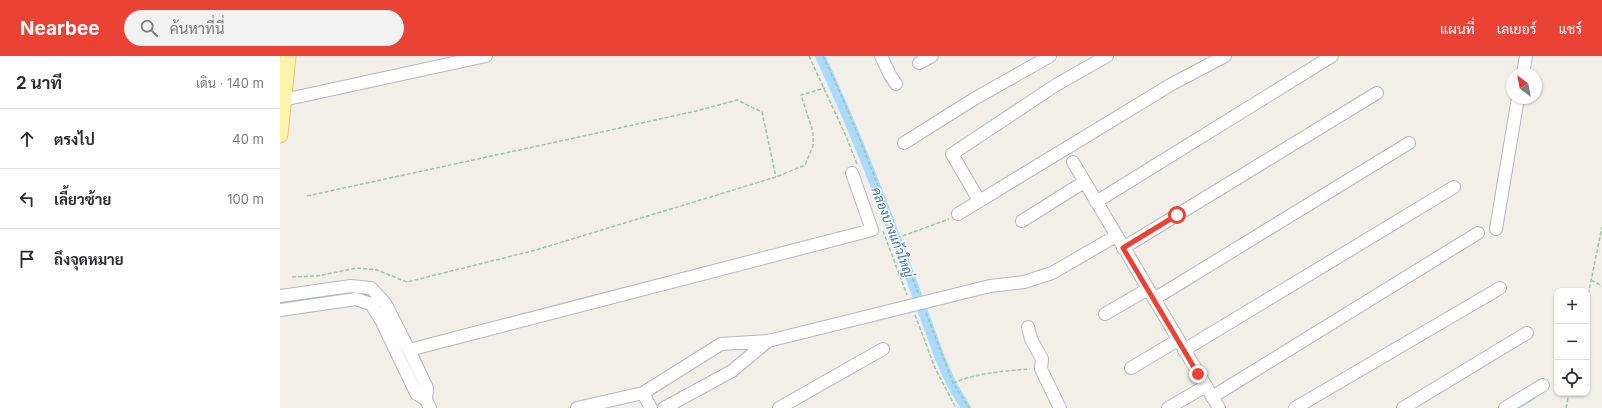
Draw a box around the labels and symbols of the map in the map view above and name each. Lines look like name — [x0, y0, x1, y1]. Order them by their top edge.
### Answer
north arrow — [1506, 68, 1542, 104]
water label: คลองบางแก้วใหญ่ — [868, 185, 918, 281]
route start — [1168, 206, 1186, 224]
route end — [1189, 365, 1207, 383]

